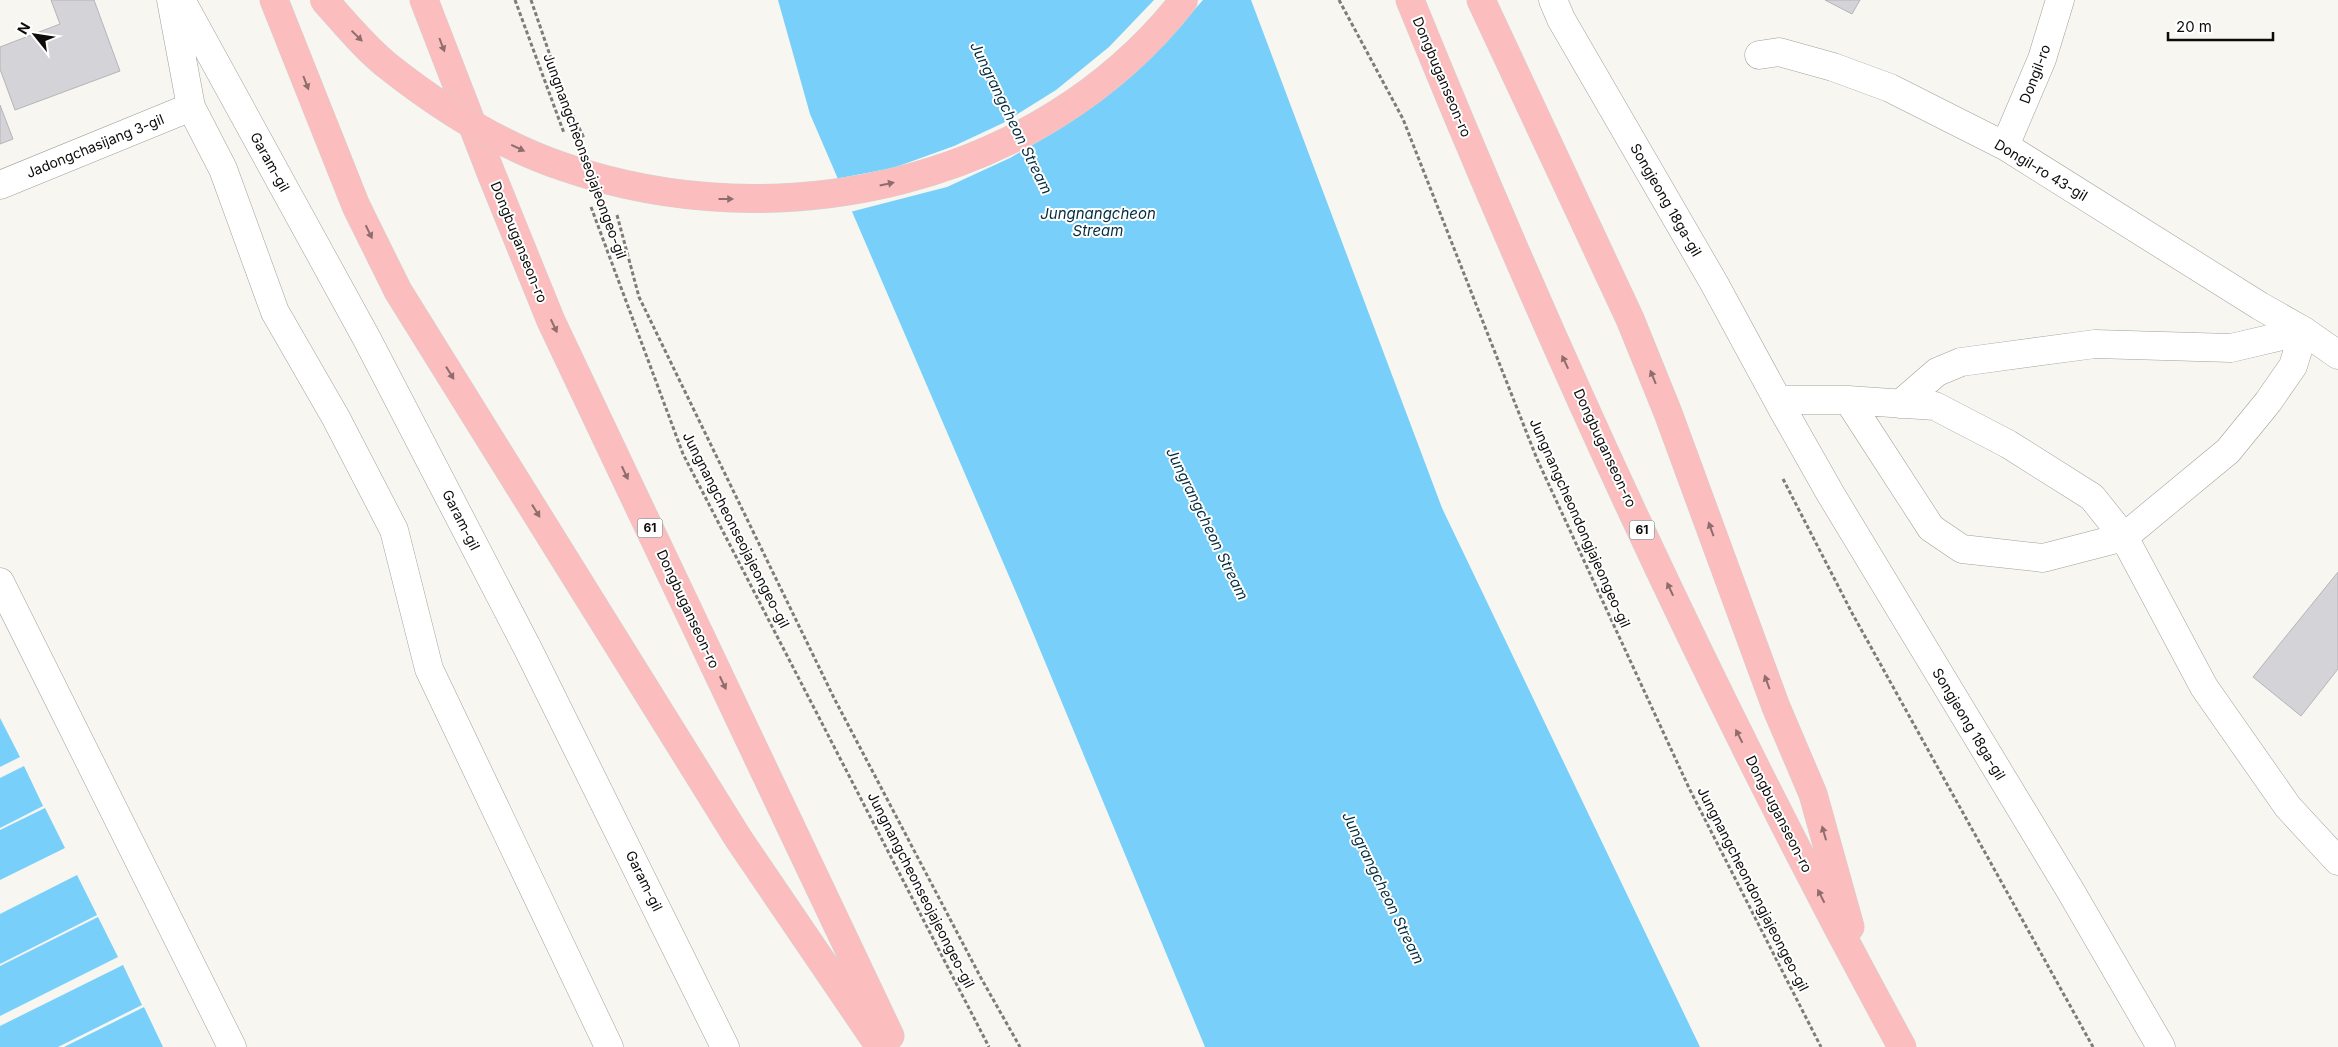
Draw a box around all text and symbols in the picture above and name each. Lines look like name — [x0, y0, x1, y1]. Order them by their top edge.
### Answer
north arrow — [10, 10, 60, 60]
scale bar — [2168, 10, 2273, 42]
street label: Dongbuganseon-ro — [1409, 14, 1475, 140]
text: 20 m — [2176, 17, 2212, 36]
text: N — [13, 19, 33, 37]
one-way arrow — [351, 30, 363, 42]
one-way arrow — [439, 38, 446, 53]
water label: Jungrangcheon Stream — [966, 38, 1057, 197]
street label: Dongil-ro — [2015, 42, 2054, 106]
street label: Jungnangcheonseojajeongeo-gil — [540, 51, 631, 261]
one-way arrow — [303, 75, 310, 90]
street label: Jadongchasijang 3-gil — [23, 110, 166, 181]
street label: Garam-gil — [247, 129, 294, 195]
street label: Dongil-ro 43-gil — [1992, 135, 2091, 204]
street label: Songjeong 18ga-gil — [1627, 140, 1706, 259]
one-way arrow — [511, 145, 525, 153]
street label: Dongbuganseon-ro — [487, 179, 552, 305]
one-way arrow — [879, 180, 895, 188]
one-way arrow — [718, 195, 734, 203]
water label: Jungnangcheon Stream — [1040, 204, 1156, 240]
one-way arrow — [365, 225, 373, 239]
one-way arrow — [550, 319, 558, 333]
one-way arrow — [1561, 355, 1569, 369]
one-way arrow — [445, 366, 454, 380]
one-way arrow — [1649, 370, 1657, 384]
street label: Dongbuganseon-ro — [1570, 386, 1640, 510]
street label: Jungnangcheondongjajeongeo-gil — [1526, 415, 1634, 630]
street label: Jungnangcheonseojajeongeo-gil — [679, 429, 793, 631]
water label: Jungrangcheon Stream — [1162, 444, 1253, 603]
one-way arrow — [621, 466, 629, 480]
street label: Garam-gil — [439, 487, 484, 553]
one-way arrow — [531, 505, 540, 518]
road number: 61 — [638, 518, 662, 538]
road number: 61 — [1630, 520, 1654, 540]
one-way arrow — [1706, 522, 1714, 536]
street label: Dongbuganseon-ro — [653, 547, 723, 671]
one-way arrow — [1665, 582, 1673, 596]
street label: Songjeong 18ga-gil — [1929, 665, 2010, 783]
one-way arrow — [1763, 674, 1770, 689]
one-way arrow — [719, 676, 727, 690]
one-way arrow — [1735, 729, 1743, 743]
street label: Dongbuganseon-ro — [1743, 752, 1816, 875]
street label: Jungnangcheondongjajeongeo-gil — [1694, 784, 1813, 994]
street label: Jungnangcheonseojajeongeo-gil — [864, 789, 978, 991]
water label: Jungrangcheon Stream — [1338, 808, 1429, 967]
one-way arrow — [1820, 826, 1828, 841]
street label: Garam-gil — [622, 848, 666, 914]
one-way arrow — [1817, 888, 1825, 903]

